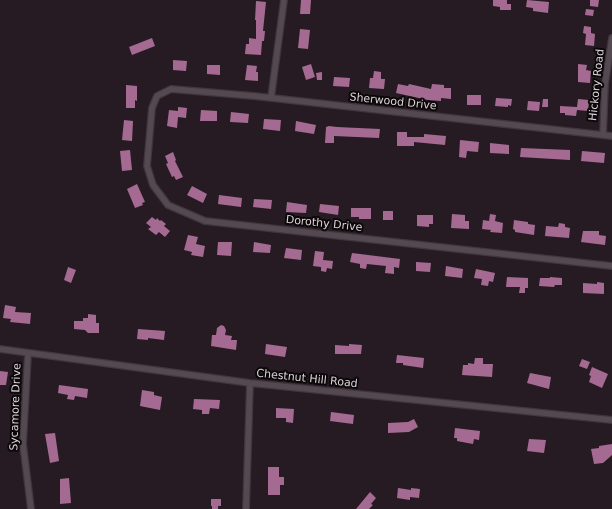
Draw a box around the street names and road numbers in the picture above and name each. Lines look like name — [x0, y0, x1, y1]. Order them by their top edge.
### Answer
street label: Hickory Road — [587, 48, 607, 122]
street label: Sherwood Drive — [349, 91, 437, 113]
street label: Dorothy Drive — [285, 213, 363, 235]
street label: Sycamore Drive — [8, 363, 24, 451]
street label: Chestnut Hill Road — [256, 367, 358, 391]

